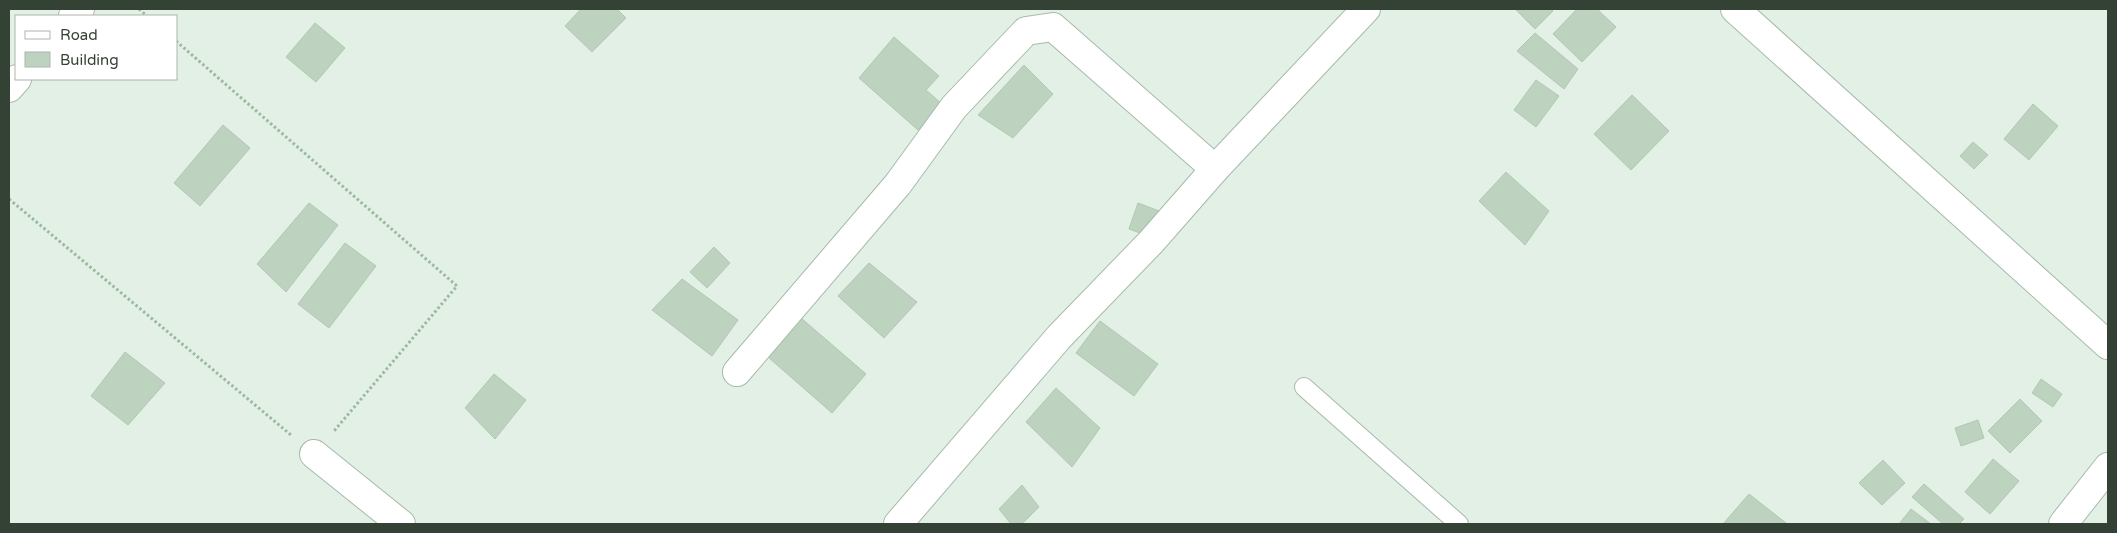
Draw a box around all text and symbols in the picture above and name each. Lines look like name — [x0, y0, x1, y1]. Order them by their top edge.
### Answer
legend — [15, 15, 178, 80]
text: Road — [60, 26, 98, 44]
text: Building — [60, 51, 119, 69]

